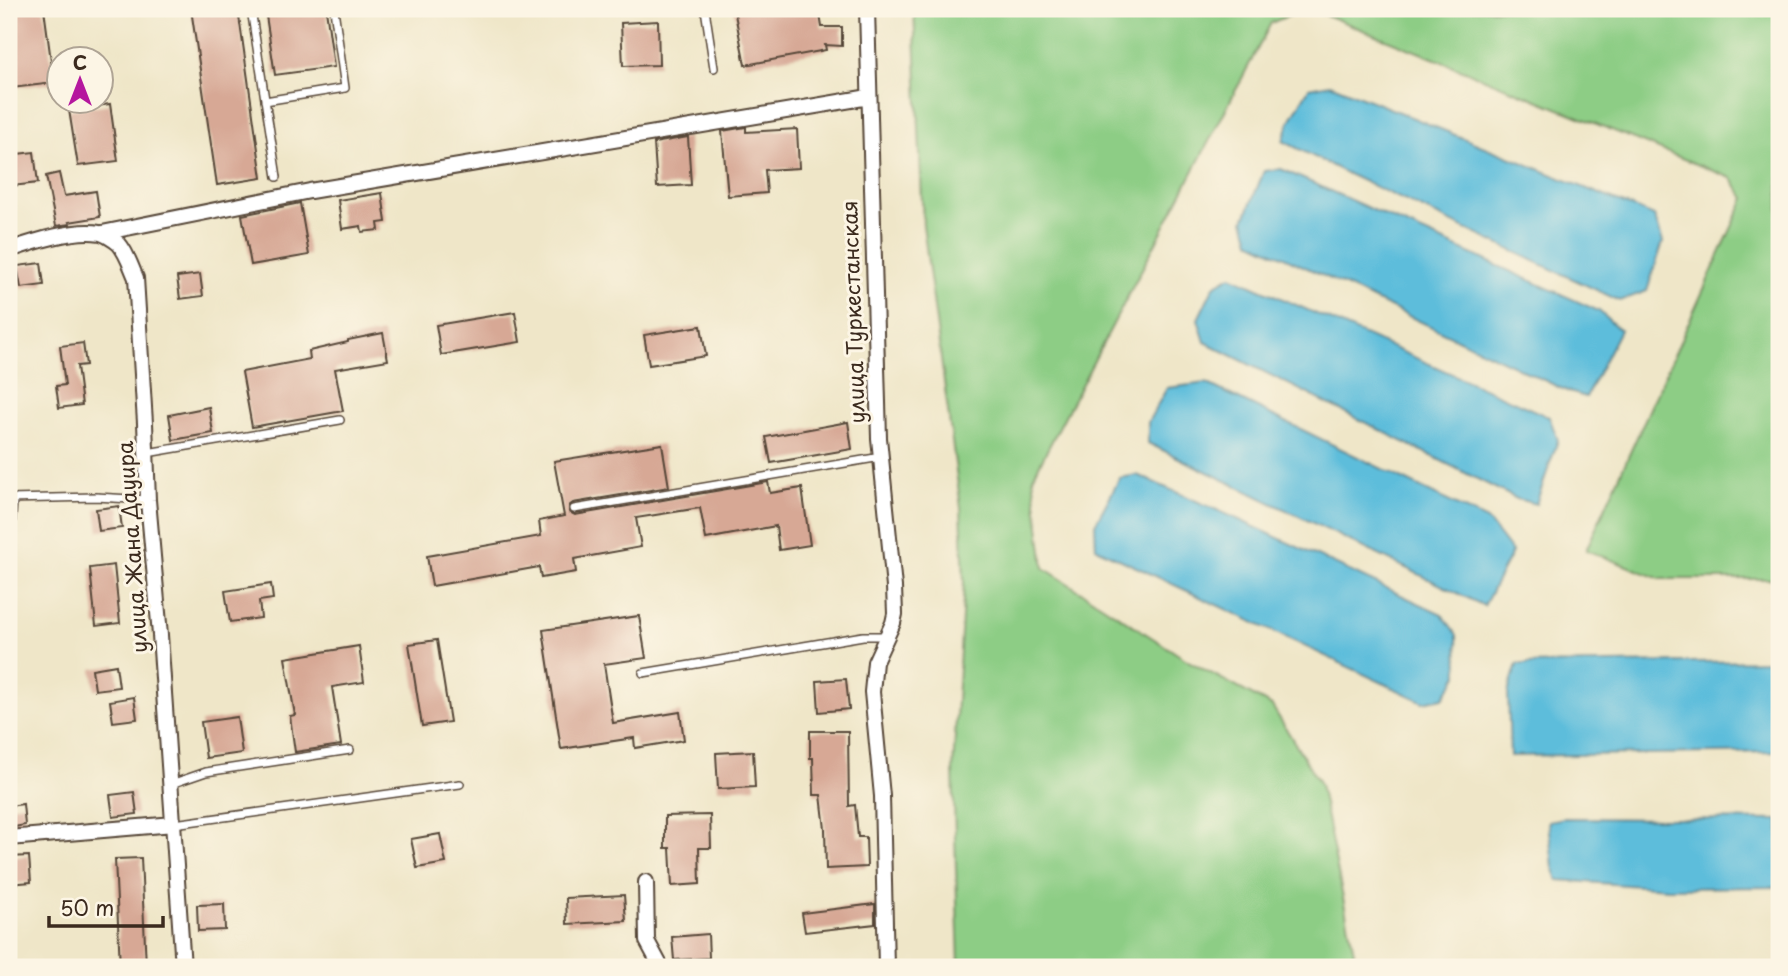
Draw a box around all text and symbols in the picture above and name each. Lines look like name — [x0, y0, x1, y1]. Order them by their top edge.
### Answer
north arrow — [46, 46, 116, 116]
text: С — [73, 48, 87, 76]
street label: улица Туркестанская — [832, 200, 872, 424]
street label: улица Жана Дауира — [108, 439, 154, 654]
scale bar — [49, 885, 163, 929]
text: 50 m — [60, 891, 114, 923]

